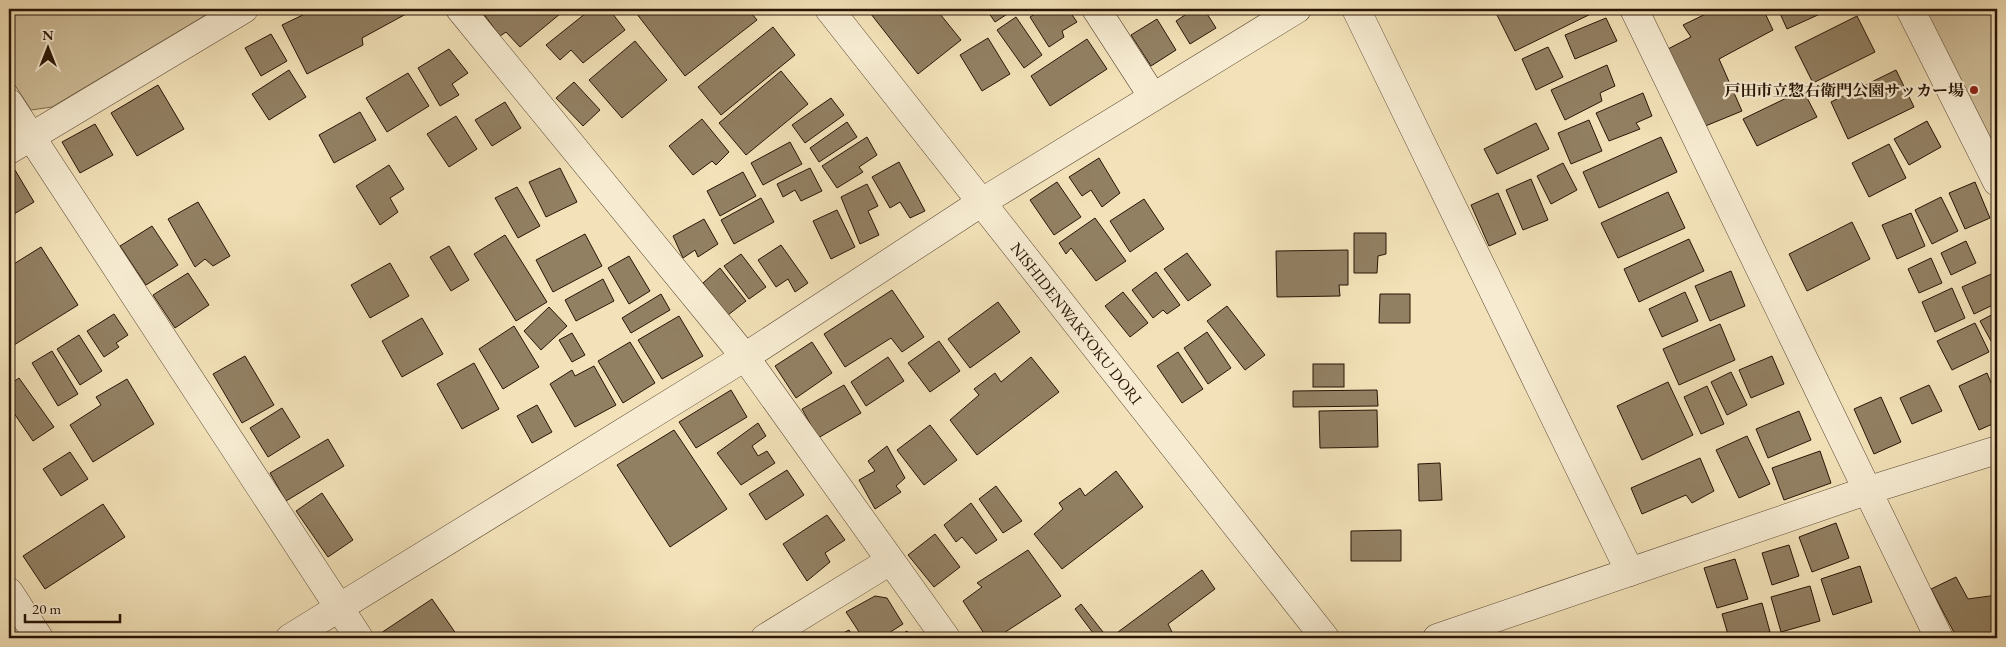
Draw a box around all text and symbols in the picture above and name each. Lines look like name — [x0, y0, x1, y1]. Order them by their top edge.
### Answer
north arrow — [22, 22, 72, 72]
text: N — [42, 26, 54, 44]
place label: 戸田市立惣右衛門公園サッカー場 — [1724, 80, 1964, 101]
marker: 戸田市立惣右衛門公園サッカー場 — [1968, 84, 1980, 96]
street label: NISHIDENWAKYOKU DORI — [1006, 238, 1147, 409]
scale bar — [25, 592, 120, 624]
text: 20 m — [32, 599, 61, 618]

